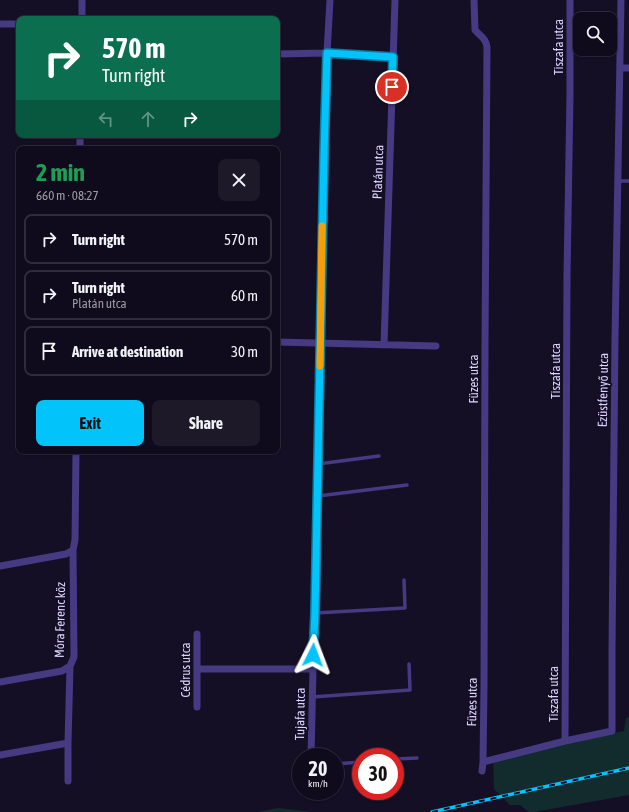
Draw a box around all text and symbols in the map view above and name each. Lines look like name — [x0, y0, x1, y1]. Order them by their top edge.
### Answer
map controls — [573, 12, 617, 56]
button: search — [573, 12, 617, 56]
street label: Tiszafa utca — [551, 19, 566, 75]
icon: right — [36, 32, 88, 84]
text: 570 m — [102, 32, 165, 64]
text: Turn right — [102, 65, 165, 86]
pin — [375, 70, 409, 104]
icon: arrive — [381, 76, 403, 98]
icon: left — [95, 108, 117, 130]
icon: ahead — [137, 108, 159, 130]
icon: right — [179, 108, 201, 130]
street label: Platán utca — [370, 145, 386, 199]
text: 2 min — [36, 159, 85, 186]
button: close — [218, 159, 260, 201]
text: 660 m · 08:27 — [36, 188, 99, 203]
icon: right — [38, 228, 60, 250]
text: Turn right — [72, 231, 125, 248]
text: 570 m — [224, 231, 258, 248]
text: Turn right — [72, 279, 125, 296]
icon: right — [38, 284, 60, 306]
text: 60 m — [231, 287, 258, 304]
text: Platán utca — [72, 296, 126, 311]
icon: arrive — [38, 340, 60, 362]
text: Arrive at destination — [72, 343, 183, 360]
text: 30 m — [231, 343, 258, 360]
street label: Tiszafa utca — [548, 343, 563, 399]
street label: Ezüstfenyő utca — [595, 353, 611, 427]
street label: Füzes utca — [466, 355, 481, 403]
button: Exit — [36, 400, 144, 446]
button: Share — [152, 400, 260, 446]
street label: Móra Ferenc köz — [52, 582, 68, 658]
position arrow — [292, 634, 334, 676]
street label: Cédrus utca — [178, 642, 193, 698]
street label: Tiszafa utca — [546, 666, 561, 722]
street label: Füzes utca — [464, 677, 480, 727]
street label: Tujafa utca — [292, 688, 308, 740]
speed limit sign: 30 — [352, 748, 404, 800]
text: 20 — [309, 757, 327, 780]
text: km/h — [308, 778, 328, 789]

